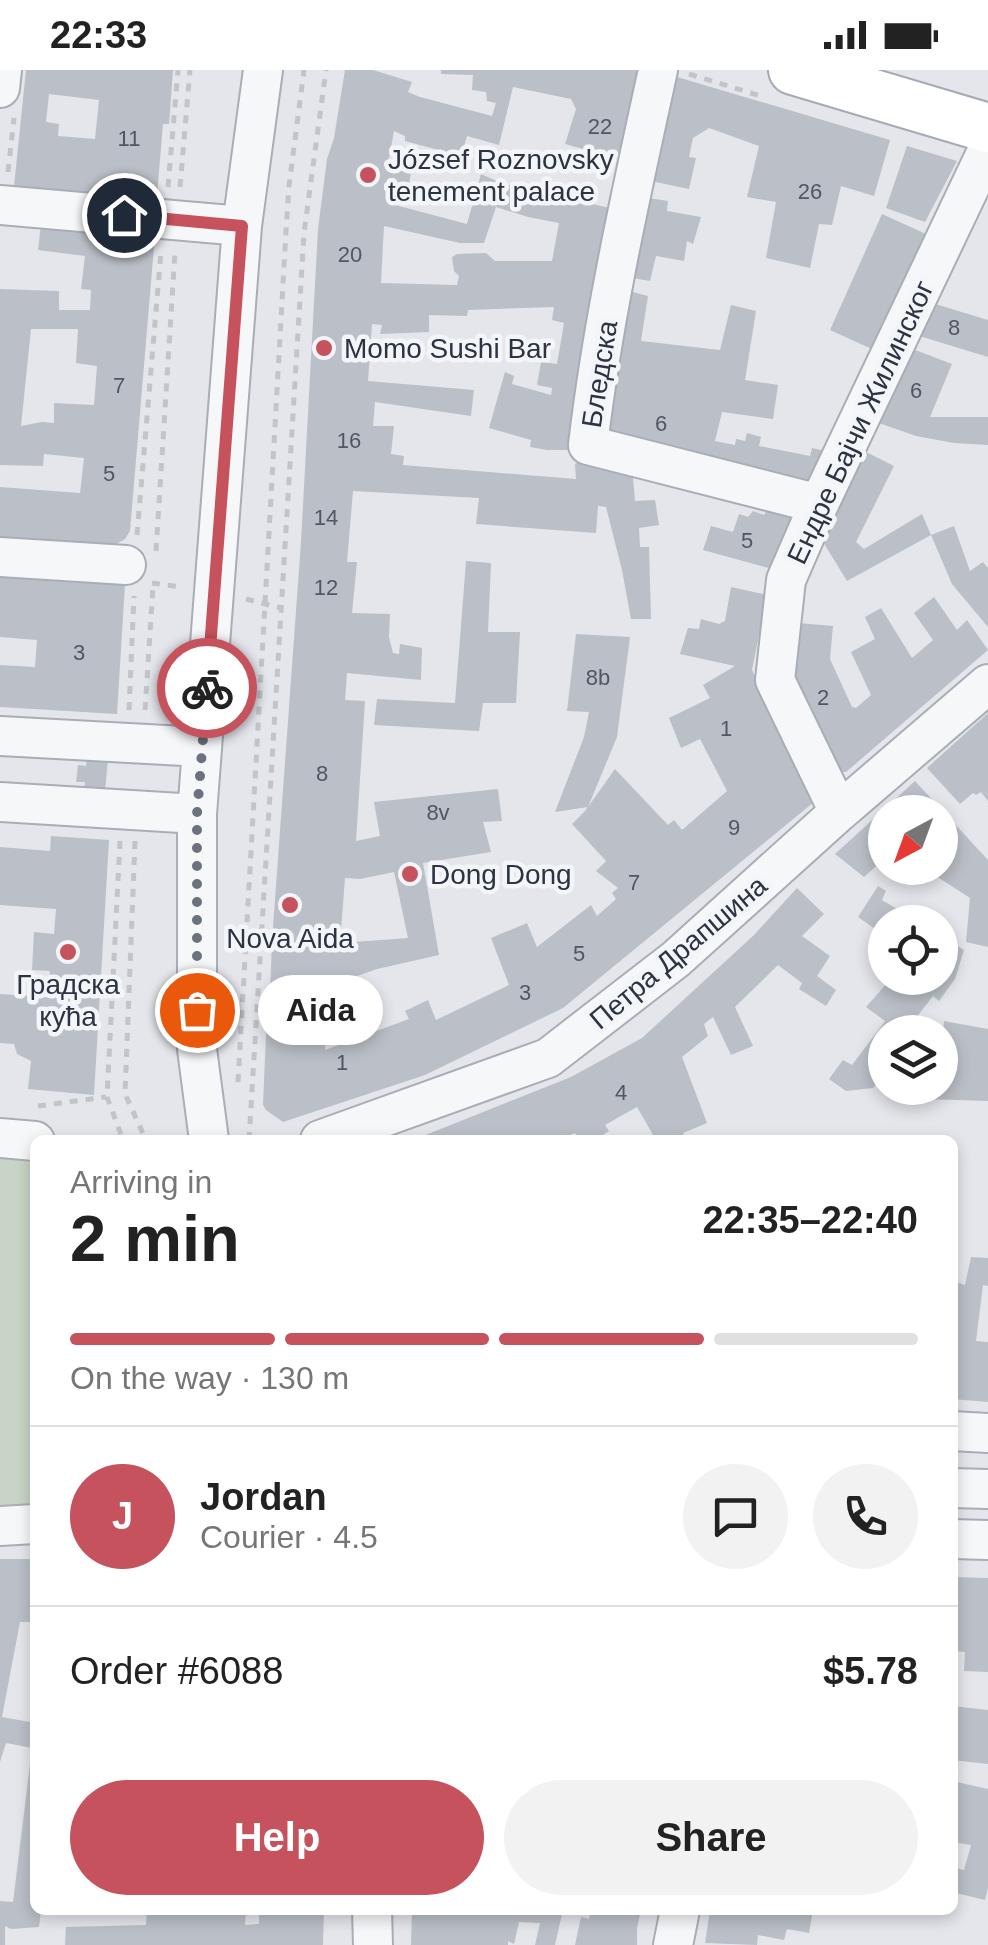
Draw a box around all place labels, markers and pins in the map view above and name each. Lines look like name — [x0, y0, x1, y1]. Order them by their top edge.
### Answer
place label: József Roznovsky tenement palace — [388, 144, 614, 207]
marker: József Roznovsky tenement palace — [357, 164, 379, 186]
pin — [82, 173, 167, 258]
place label: Momo Sushi Bar — [344, 333, 551, 364]
marker: Momo Sushi Bar — [313, 337, 335, 359]
place label: Dong Dong — [430, 859, 572, 890]
marker: Dong Dong — [399, 863, 421, 885]
marker: Nova Aida — [279, 894, 301, 916]
place label: Nova Aida — [226, 923, 354, 954]
marker: Градска кућа — [57, 941, 79, 963]
pin — [155, 968, 240, 1053]
place label: Градска кућа — [16, 969, 120, 1032]
callout: Aida — [257, 975, 382, 1045]

